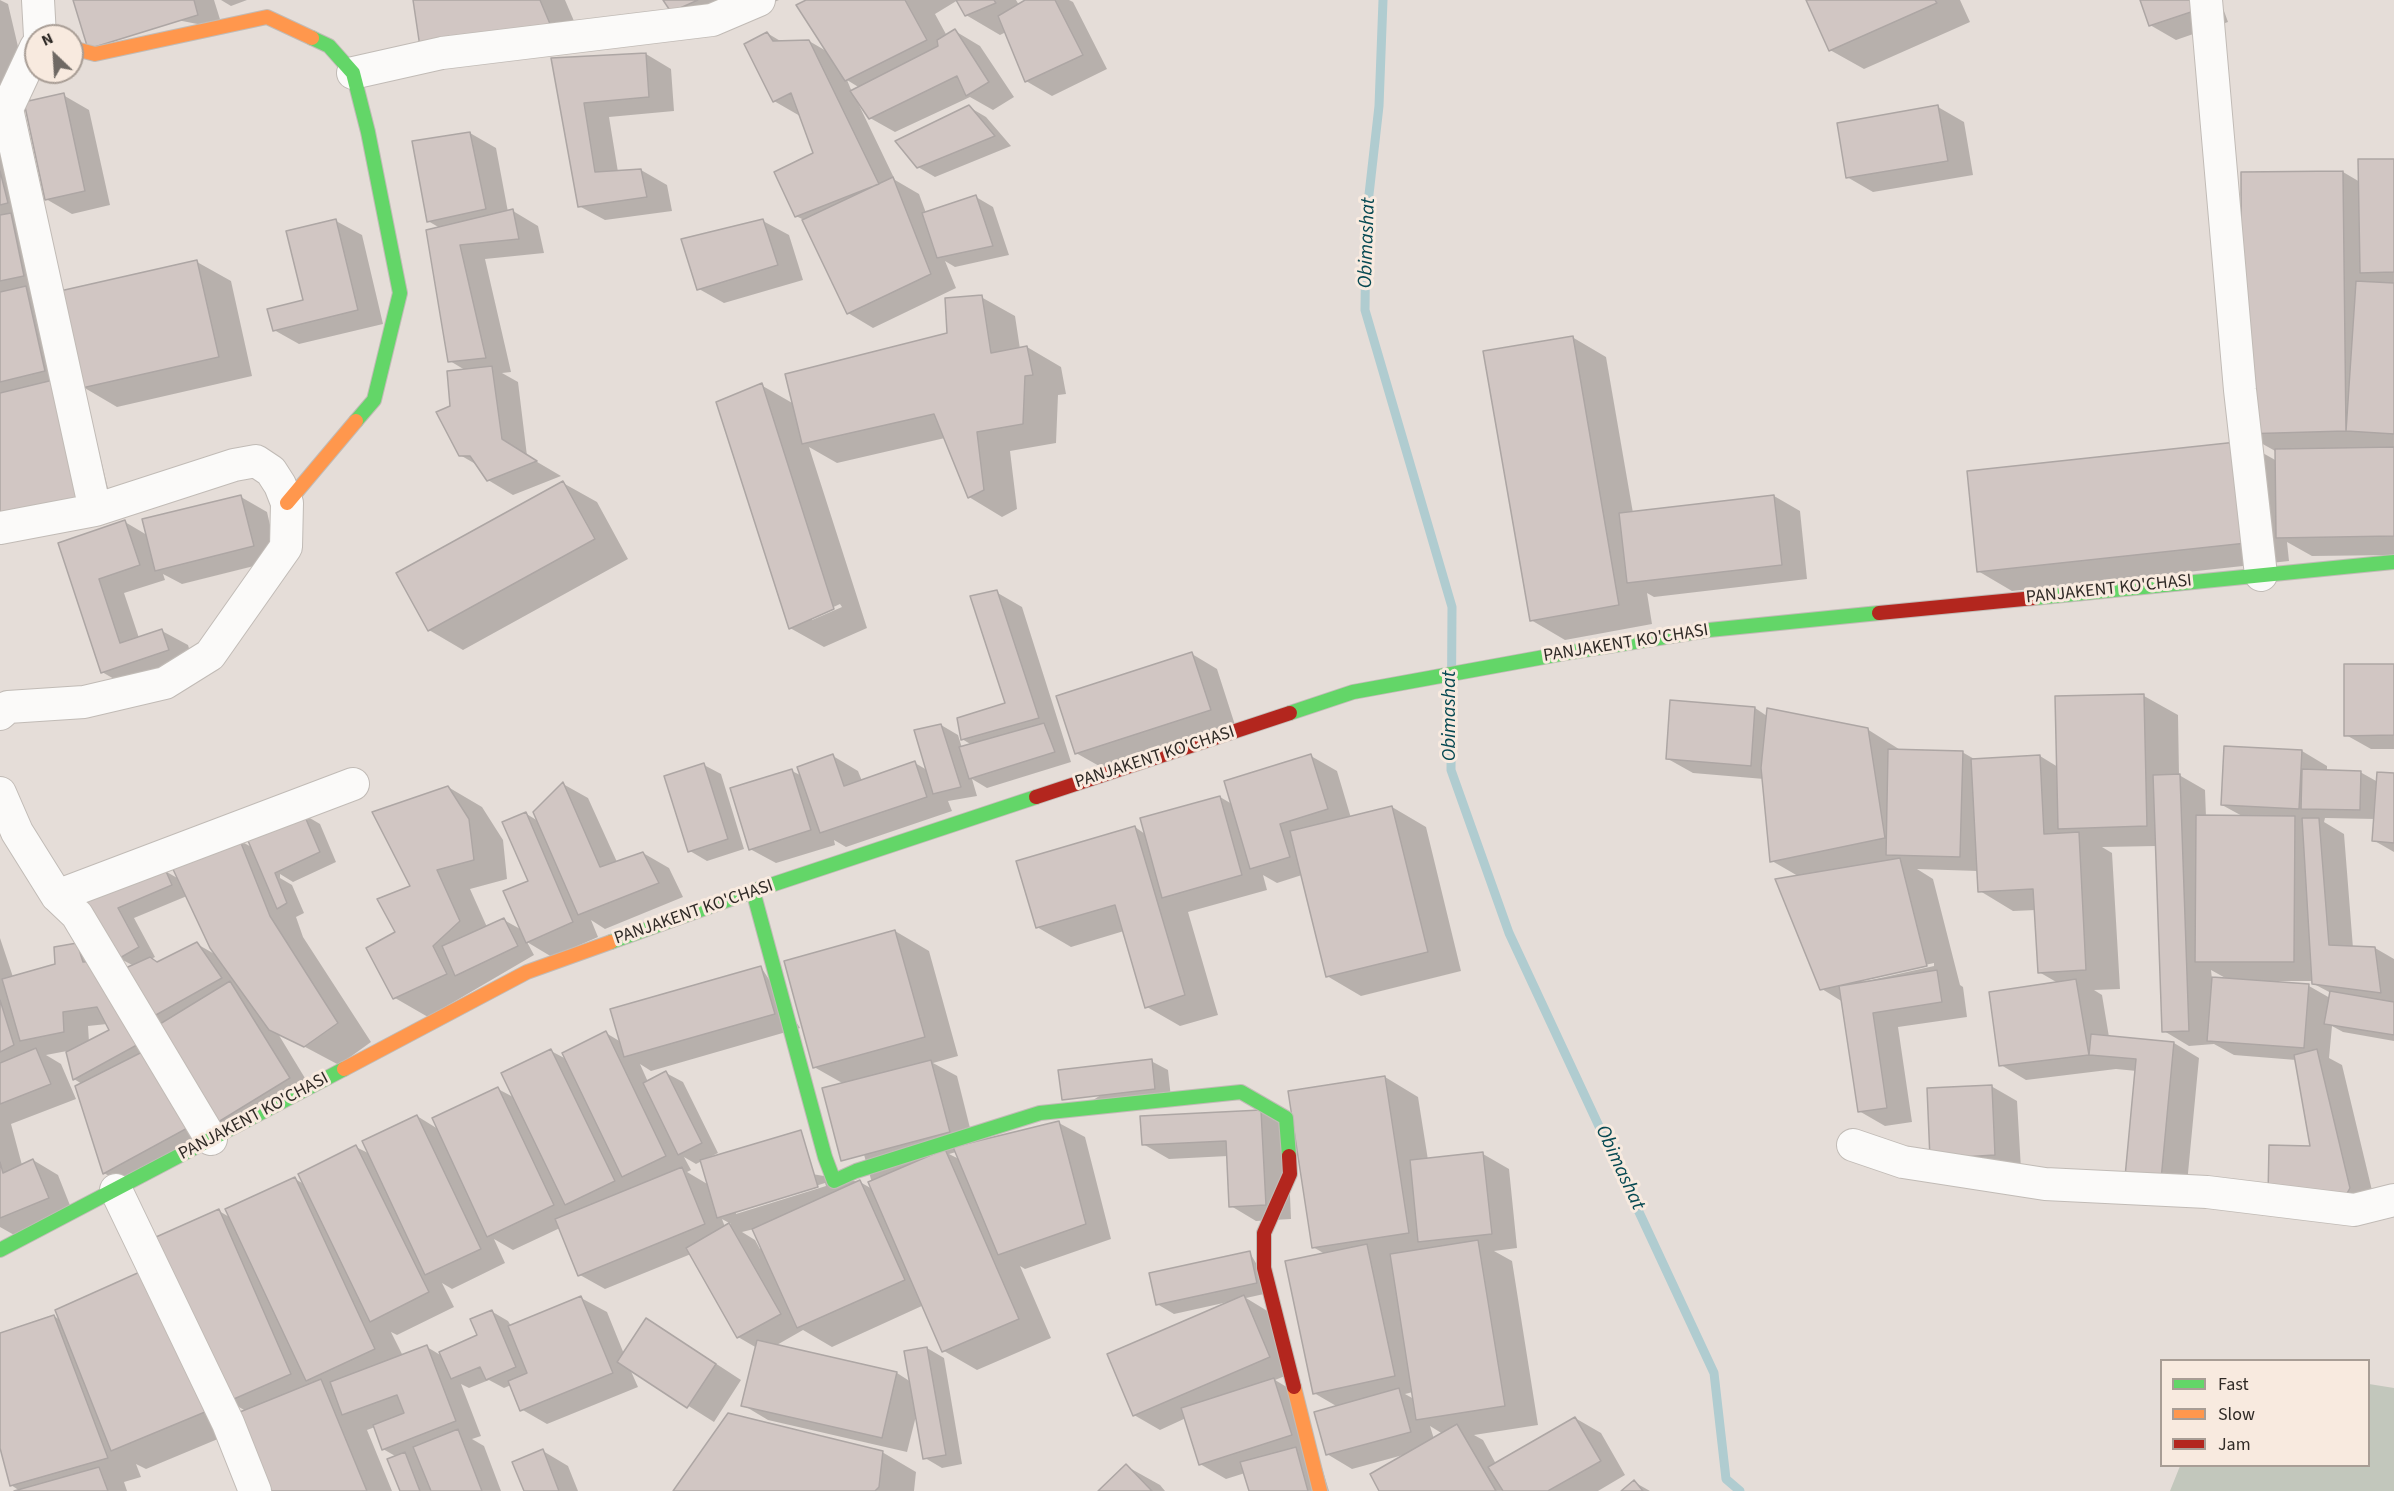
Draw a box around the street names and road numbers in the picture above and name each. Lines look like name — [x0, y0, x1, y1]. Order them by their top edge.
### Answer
street label: PANJAKENT KO'CHASI — [2025, 571, 2193, 609]
street label: PANJAKENT KO'CHASI — [1542, 620, 1710, 668]
street label: PANJAKENT KO'CHASI — [1072, 722, 1238, 794]
street label: PANJAKENT KO'CHASI — [612, 876, 776, 950]
street label: PANJAKENT KO'CHASI — [175, 1068, 333, 1166]

